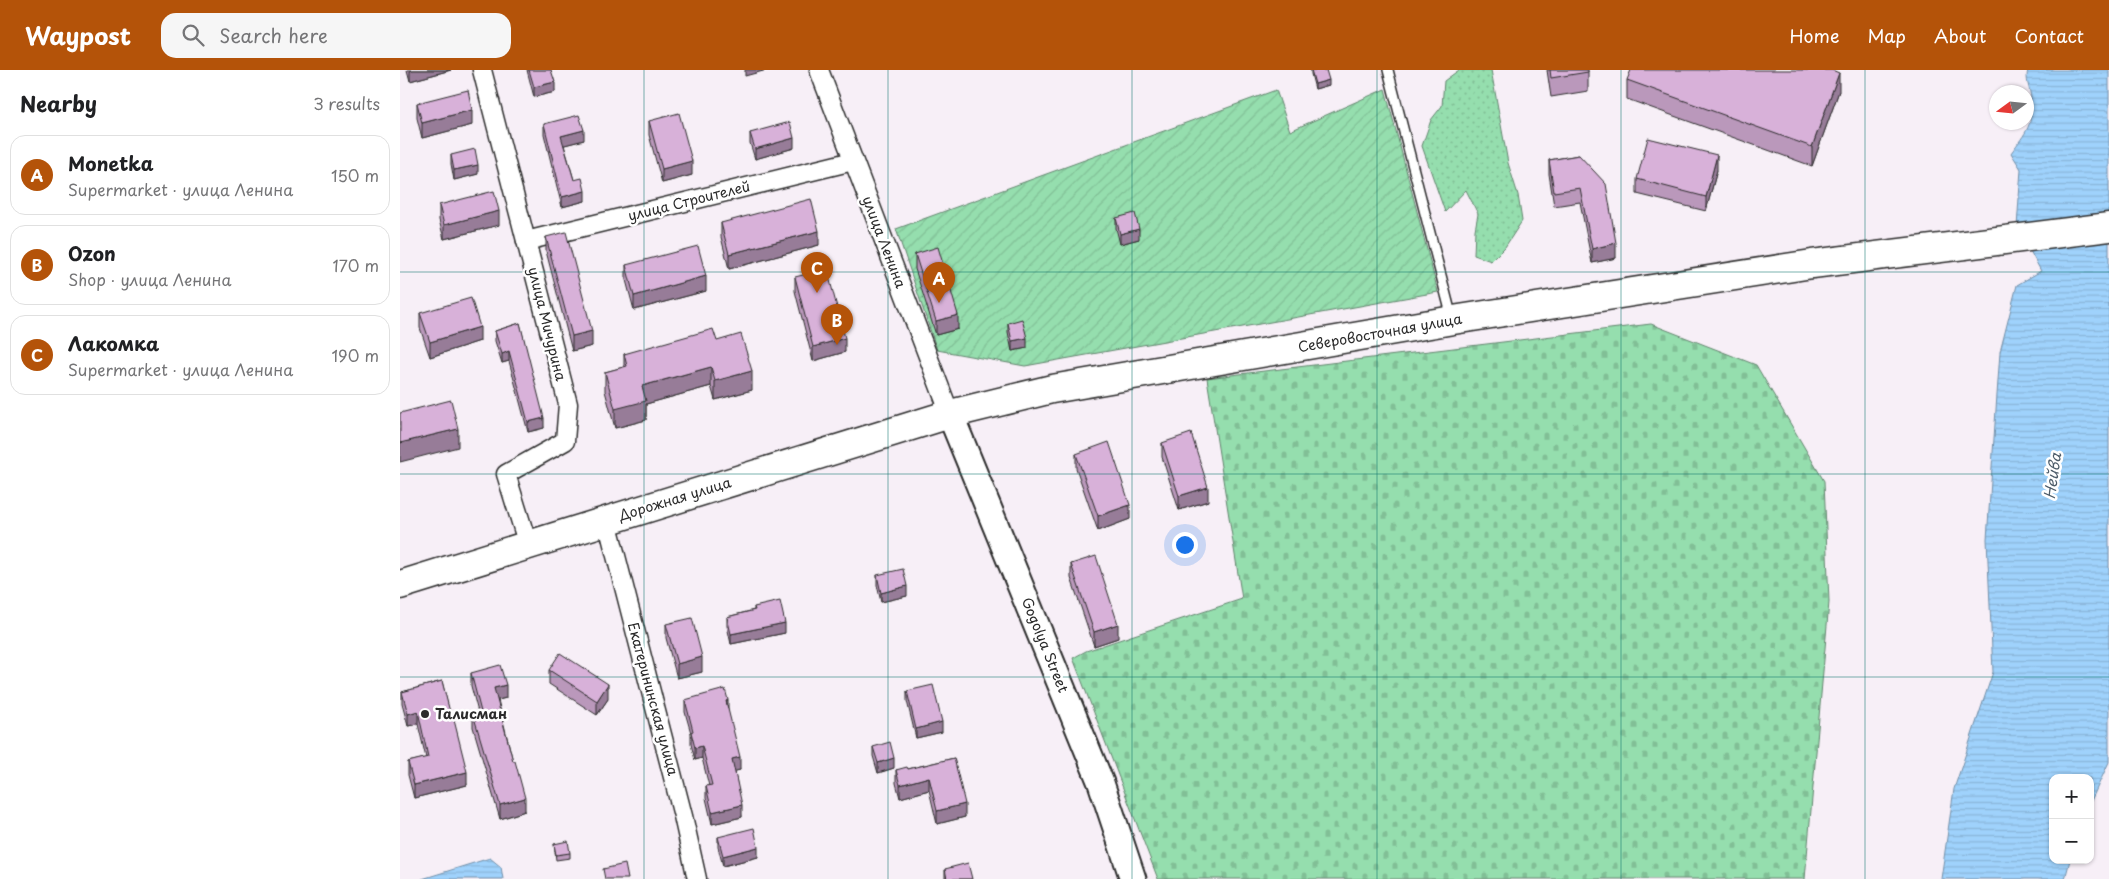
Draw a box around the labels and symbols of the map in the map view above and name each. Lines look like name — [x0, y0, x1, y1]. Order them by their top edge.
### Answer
north arrow — [1989, 85, 2034, 130]
street label: улица Строителей — [626, 175, 752, 226]
street label: улица Ленина — [857, 193, 912, 291]
pin: C — [801, 252, 833, 293]
pin: A — [923, 262, 955, 303]
street label: улица Мичурина — [523, 265, 572, 383]
pin: B — [821, 304, 853, 345]
street label: Северовосточная улица — [1296, 308, 1464, 357]
water label: Нейва — [2037, 451, 2066, 500]
street label: Дорожная улица — [615, 471, 734, 526]
your location — [1172, 532, 1198, 558]
street label: Gogolya Street — [1017, 594, 1074, 696]
street label: Екатерининская улица — [623, 620, 684, 778]
place label: Талисман — [435, 703, 507, 724]
marker: Талисман — [419, 708, 431, 720]

